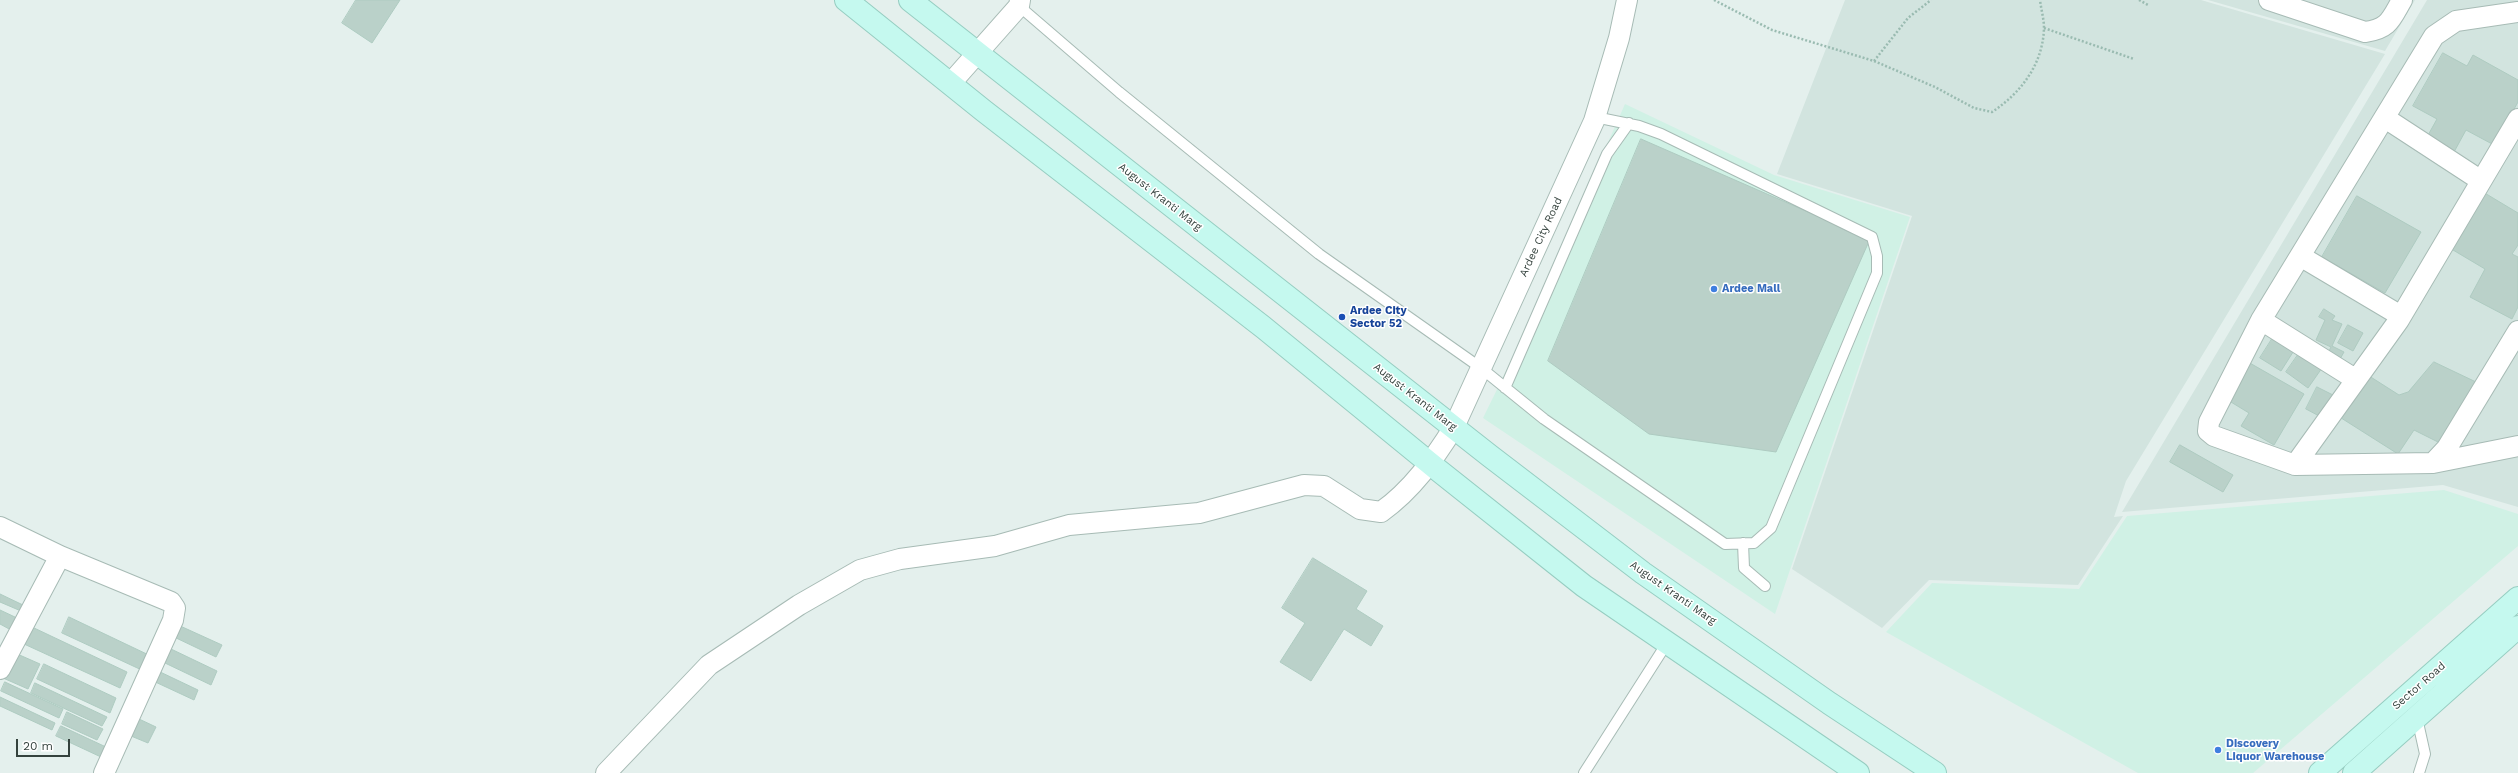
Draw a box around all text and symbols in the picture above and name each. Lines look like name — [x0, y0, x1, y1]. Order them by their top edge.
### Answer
street label: August Kranti Marg — [1116, 160, 1204, 234]
street label: Ardee City Road — [1517, 195, 1565, 279]
place label: Ardee Mall — [1722, 282, 1780, 296]
marker: Ardee Mall — [1709, 284, 1719, 294]
place label: Ardee City Sector 52 — [1350, 304, 1407, 330]
marker: Ardee City Sector 52 — [1337, 312, 1347, 322]
street label: August Kranti Marg — [1371, 360, 1459, 434]
street label: August Kranti Marg — [1627, 558, 1719, 628]
street label: Sector Road — [2390, 659, 2448, 713]
scale bar — [18, 731, 72, 757]
place label: Discovery Liquor Warehouse — [2226, 737, 2324, 763]
text: 20 m — [23, 739, 53, 753]
marker: Discovery Liquor Warehouse — [2213, 745, 2223, 755]

